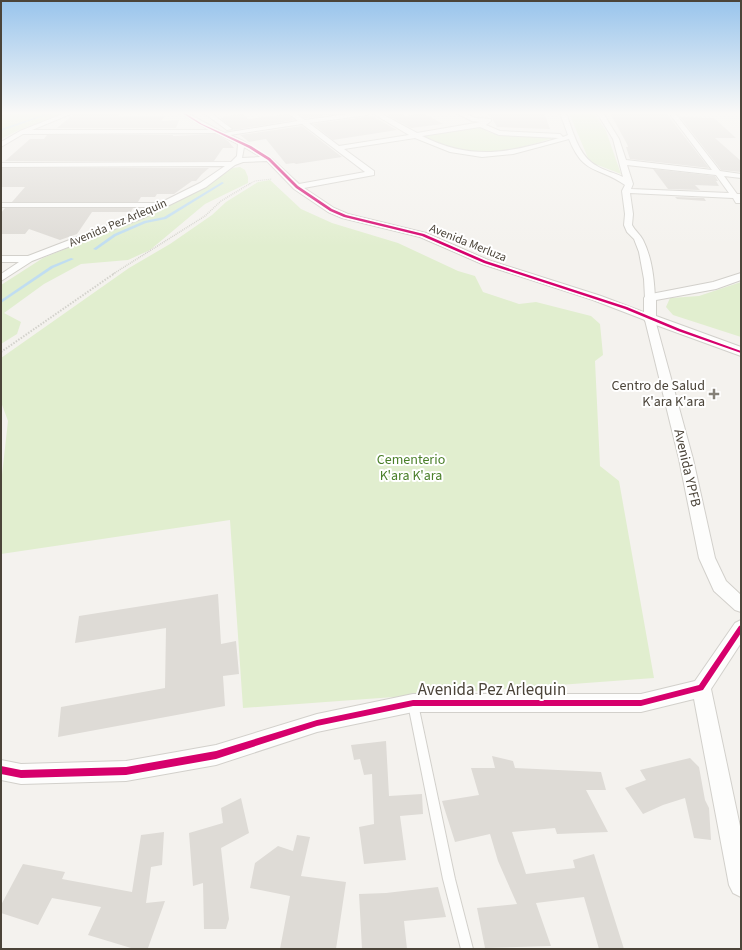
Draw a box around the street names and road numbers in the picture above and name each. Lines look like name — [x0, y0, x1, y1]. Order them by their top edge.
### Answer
street label: Avenida Pez Arlequin — [66, 195, 170, 251]
street label: Avenida Merluza — [427, 220, 509, 266]
street label: Avenida YPFB — [668, 427, 706, 509]
street label: Avenida Pez Arlequin — [418, 678, 566, 702]

